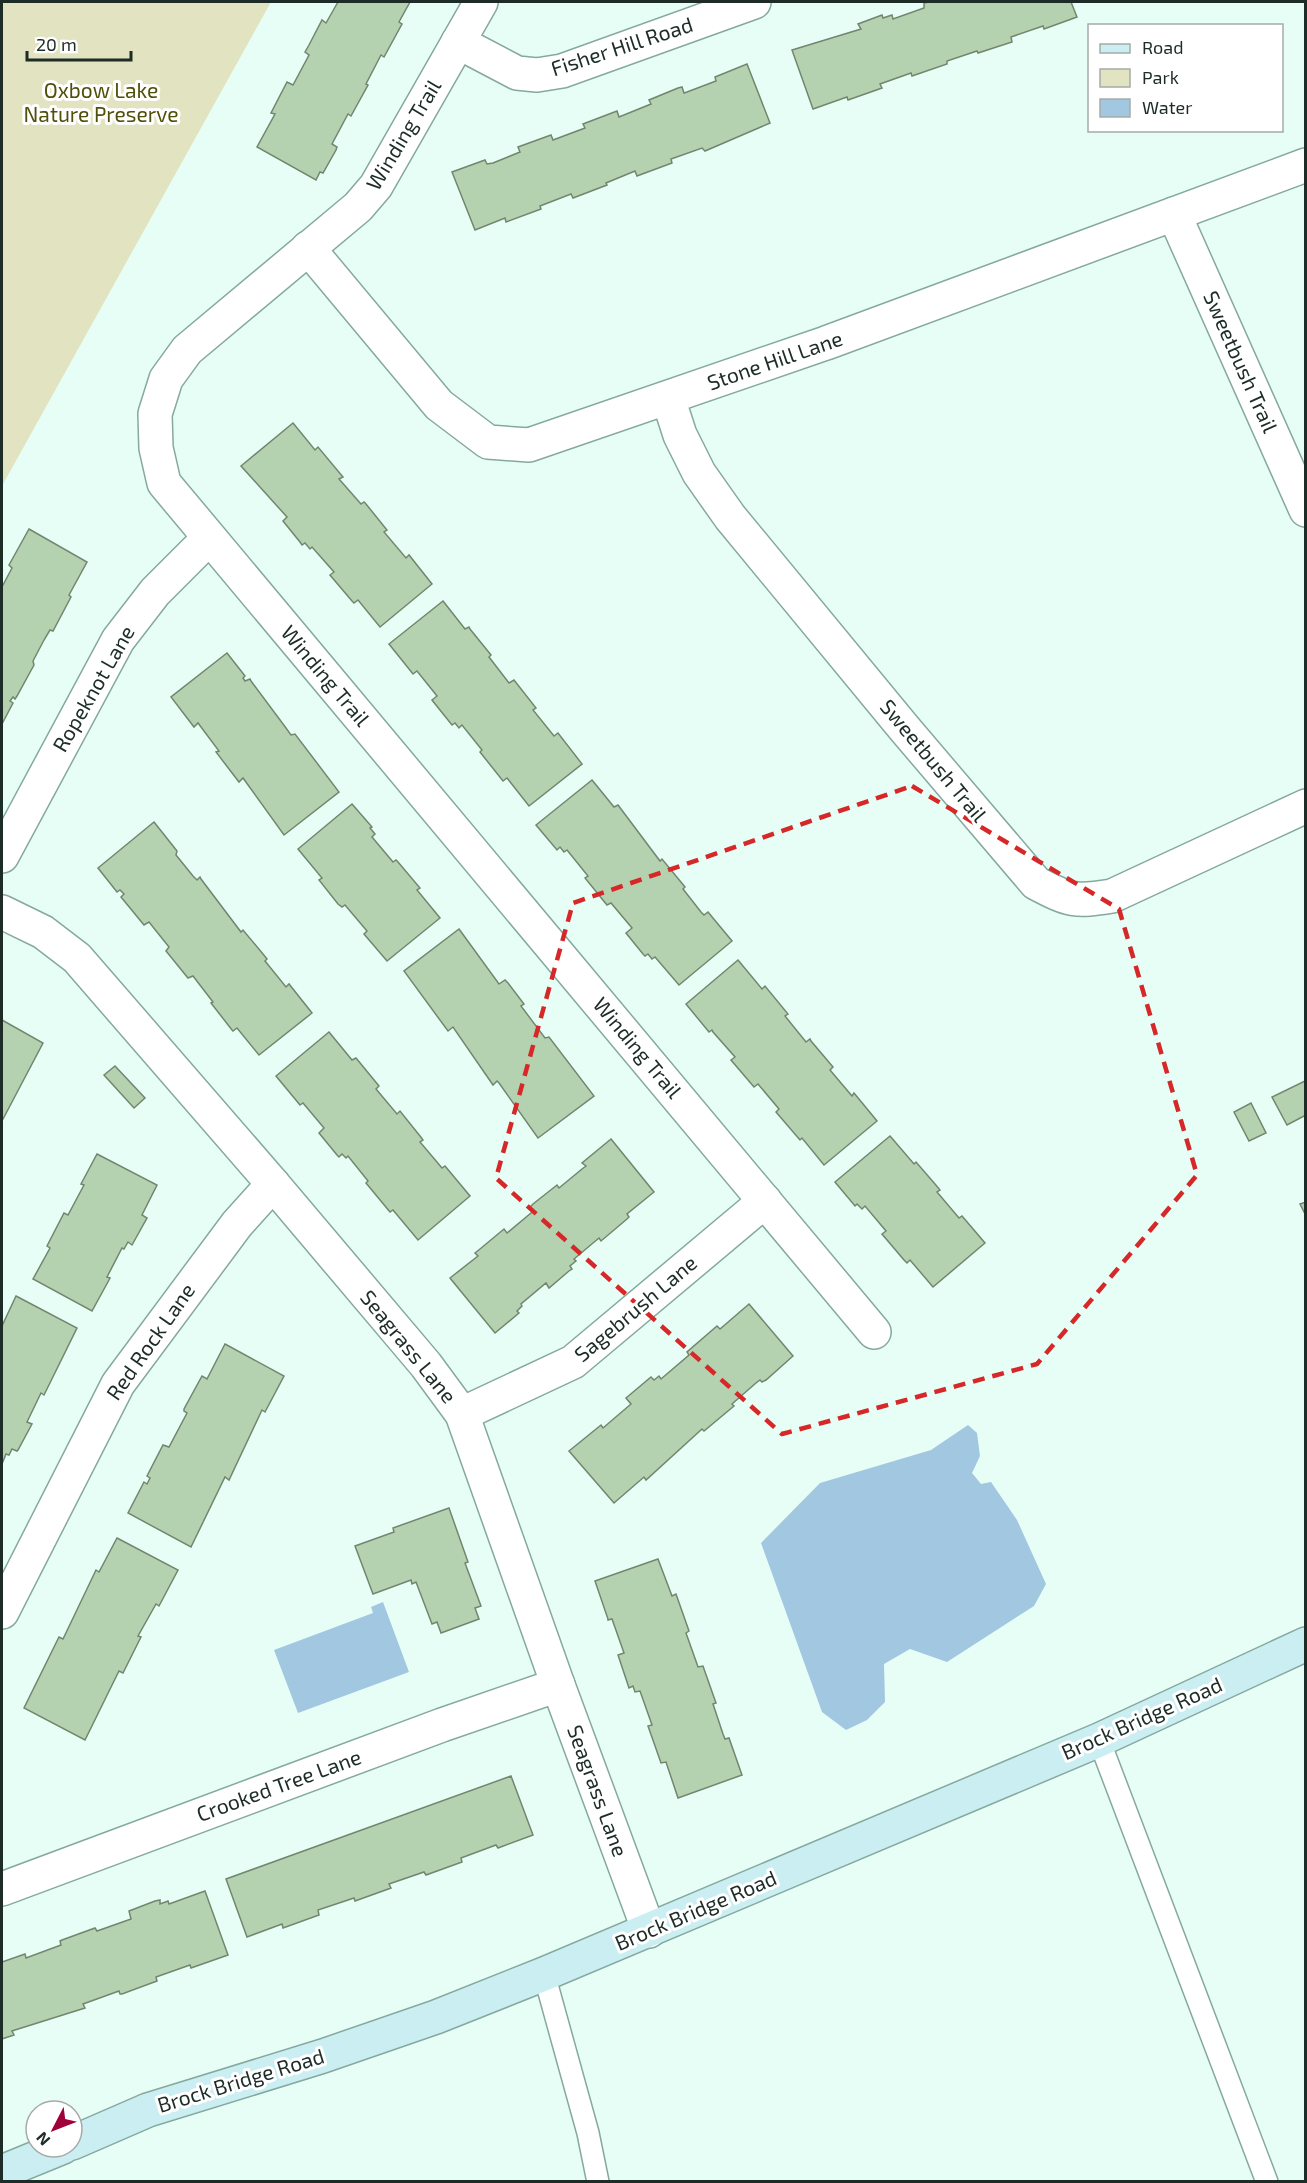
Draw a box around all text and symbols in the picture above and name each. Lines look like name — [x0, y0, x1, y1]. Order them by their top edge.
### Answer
street label: Fisher Hill Road — [547, 11, 696, 80]
scale bar — [27, 24, 130, 62]
legend — [1088, 24, 1283, 132]
text: 20 m — [36, 33, 77, 55]
text: Road — [1142, 36, 1183, 58]
text: Park — [1142, 66, 1179, 88]
street label: Winding Trail — [360, 74, 446, 194]
park label: Oxbow Lake Nature Preserve — [24, 77, 178, 126]
text: Water — [1142, 96, 1192, 118]
street label: Sweetbush Trail — [1199, 287, 1284, 437]
street label: Stone Hill Lane — [704, 325, 845, 394]
street label: Winding Trail — [277, 619, 376, 731]
street label: Ropeknot Lane — [46, 621, 139, 756]
street label: Sweetbush Trail — [876, 694, 993, 827]
street label: Winding Trail — [589, 991, 688, 1103]
street label: Sagebrush Lane — [569, 1249, 701, 1366]
street label: Red Rock Lane — [100, 1278, 199, 1404]
street label: Seagrass Lane — [356, 1285, 462, 1408]
street label: Brock Bridge Road — [1057, 1671, 1226, 1764]
street label: Seagrass Lane — [563, 1721, 634, 1860]
street label: Crooked Tree Lane — [193, 1743, 364, 1826]
street label: Brock Bridge Road — [611, 1864, 780, 1955]
street label: Brock Bridge Road — [154, 2042, 327, 2117]
north arrow — [24, 2099, 84, 2159]
text: N — [32, 2129, 53, 2150]

